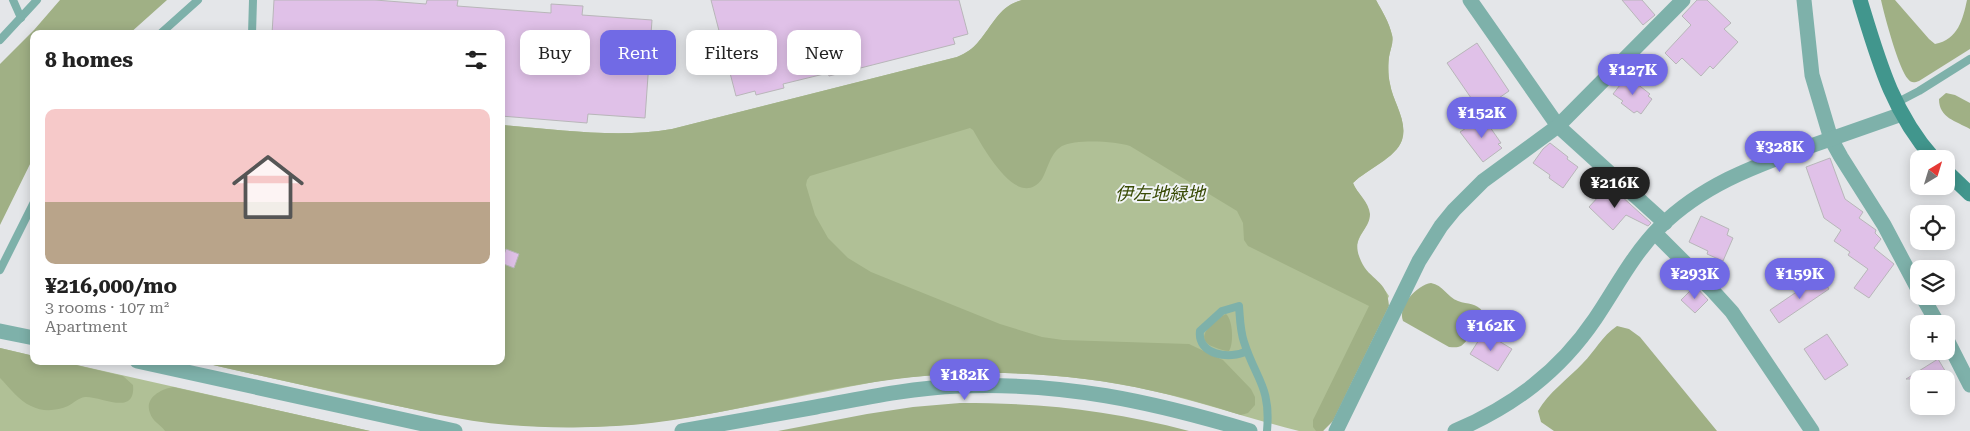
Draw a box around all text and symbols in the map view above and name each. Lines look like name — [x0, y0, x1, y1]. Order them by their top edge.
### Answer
chip: Buy — [520, 30, 590, 75]
chip: Rent — [600, 30, 676, 75]
chip: Filters — [686, 30, 777, 75]
chip: New — [787, 30, 861, 75]
icon: filters — [462, 46, 490, 74]
text: 8 homes — [45, 48, 133, 72]
pin: ¥127K — [1598, 54, 1668, 96]
text: ¥127K — [1609, 60, 1657, 79]
pin: ¥152K — [1447, 96, 1517, 139]
text: ¥152K — [1458, 103, 1506, 122]
pin: ¥328K — [1745, 130, 1815, 173]
text: ¥328K — [1756, 137, 1804, 156]
icon: home — [223, 142, 313, 232]
north arrow — [1910, 150, 1955, 195]
map controls — [1910, 150, 1955, 415]
pin: ¥216K — [1580, 166, 1650, 209]
text: ¥216K — [1591, 173, 1639, 192]
park label: 伊左地緑地 — [1115, 183, 1207, 204]
button: locate — [1910, 205, 1955, 250]
pin: ¥293K — [1660, 258, 1730, 300]
pin: ¥159K — [1765, 258, 1835, 300]
button: layers — [1910, 260, 1955, 305]
text: ¥293K — [1671, 264, 1719, 283]
text: ¥159K — [1776, 264, 1824, 283]
text: ¥216,000/mo — [45, 274, 177, 298]
text: 3 rooms · 107 m² — [45, 298, 169, 317]
pin: ¥162K — [1456, 310, 1526, 352]
button: + — [1910, 315, 1955, 360]
text: ¥162K — [1467, 316, 1515, 335]
text: Apartment — [45, 317, 128, 336]
pin: ¥182K — [930, 358, 1000, 401]
text: ¥182K — [941, 365, 989, 384]
button: − — [1910, 370, 1955, 415]

